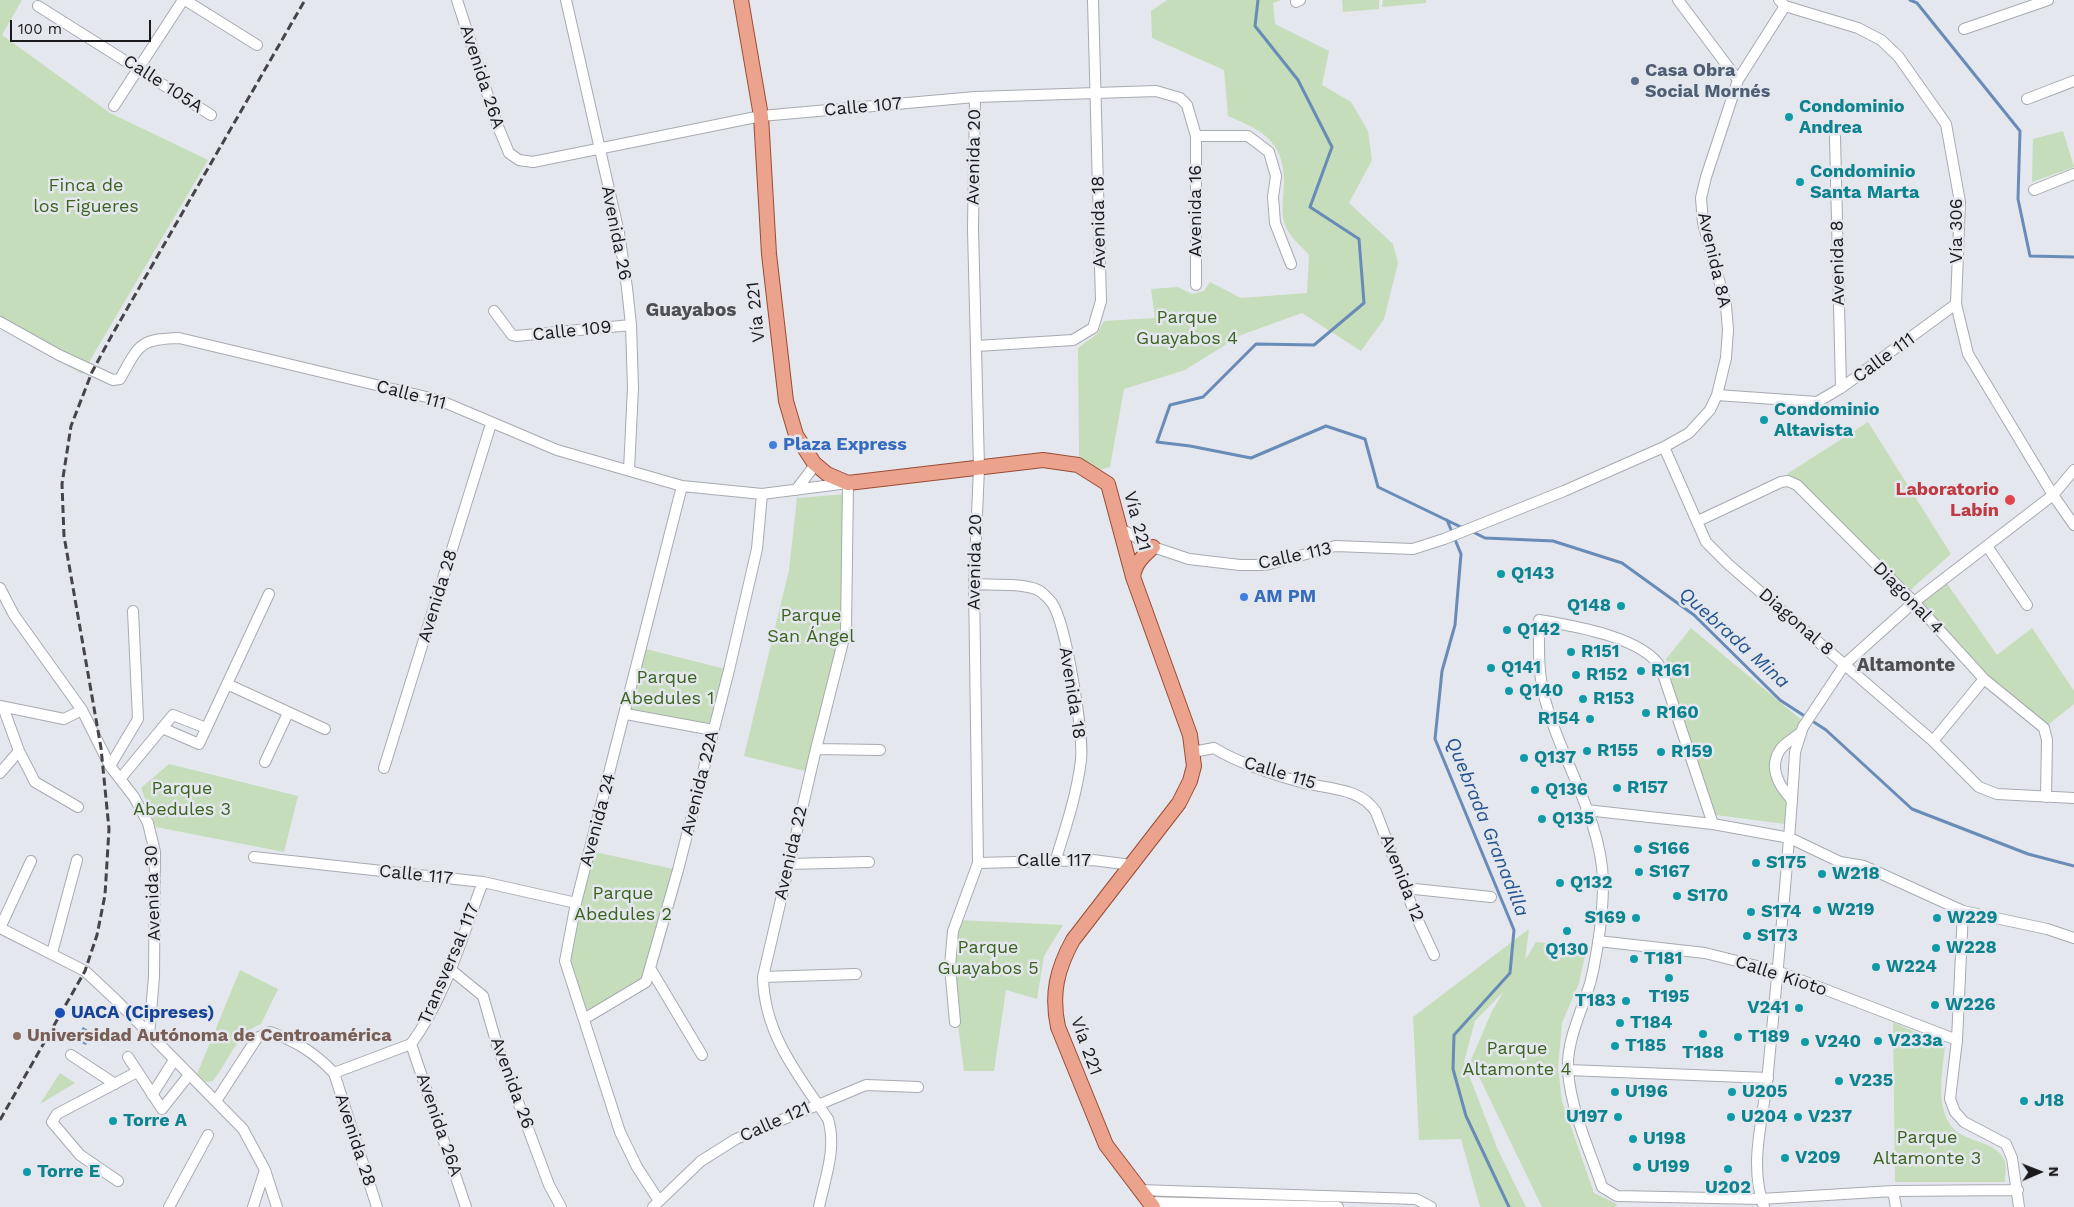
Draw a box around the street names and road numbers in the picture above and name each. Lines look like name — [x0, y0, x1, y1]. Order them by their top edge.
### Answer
street label: Avenida 26A — [455, 22, 509, 132]
street label: Calle 105A — [119, 50, 207, 118]
street label: Calle 107 — [823, 93, 903, 121]
street label: Avenida 20 — [962, 109, 986, 205]
street label: Avenida 16 — [1185, 165, 1207, 257]
street label: Avenida 18 — [1087, 175, 1111, 269]
street label: Avenida 26 — [596, 184, 636, 282]
street label: Vía 306 — [1946, 198, 1968, 264]
street label: Avenida 8A — [1693, 210, 1735, 310]
street label: Avenida 8 — [1826, 220, 1850, 306]
street label: Vía 221 — [742, 281, 770, 343]
street label: Calle 109 — [531, 316, 613, 346]
street label: Calle 111 — [1849, 328, 1919, 388]
street label: Calle 111 — [374, 375, 448, 415]
street label: Vía 221 — [1119, 489, 1155, 553]
street label: Avenida 20 — [963, 514, 987, 610]
street label: Calle 113 — [1256, 538, 1334, 574]
street label: Avenida 28 — [414, 547, 462, 645]
street label: Diagonal 4 — [1868, 557, 1948, 639]
street label: Diagonal 8 — [1754, 584, 1838, 660]
street label: Avenida 18 — [1054, 646, 1090, 740]
street label: Avenida 22A — [677, 728, 723, 838]
street label: Calle 115 — [1241, 752, 1319, 794]
street label: Avenida 24 — [575, 771, 621, 869]
street label: Avenida 22 — [770, 804, 812, 902]
street label: Avenida 12 — [1375, 831, 1429, 925]
street label: Avenida 30 — [141, 845, 165, 941]
street label: Calle 117 — [1017, 850, 1091, 872]
street label: Calle 117 — [378, 860, 454, 890]
street label: Transversal 117 — [414, 900, 484, 1028]
street label: Calle Kioto — [1732, 951, 1830, 1001]
street label: Vía 221 — [1065, 1014, 1107, 1078]
street label: Avenida 26 — [485, 1034, 539, 1132]
street label: Avenida 26A — [411, 1070, 467, 1180]
street label: Avenida 28 — [330, 1091, 380, 1189]
street label: Calle 121 — [737, 1097, 813, 1147]

